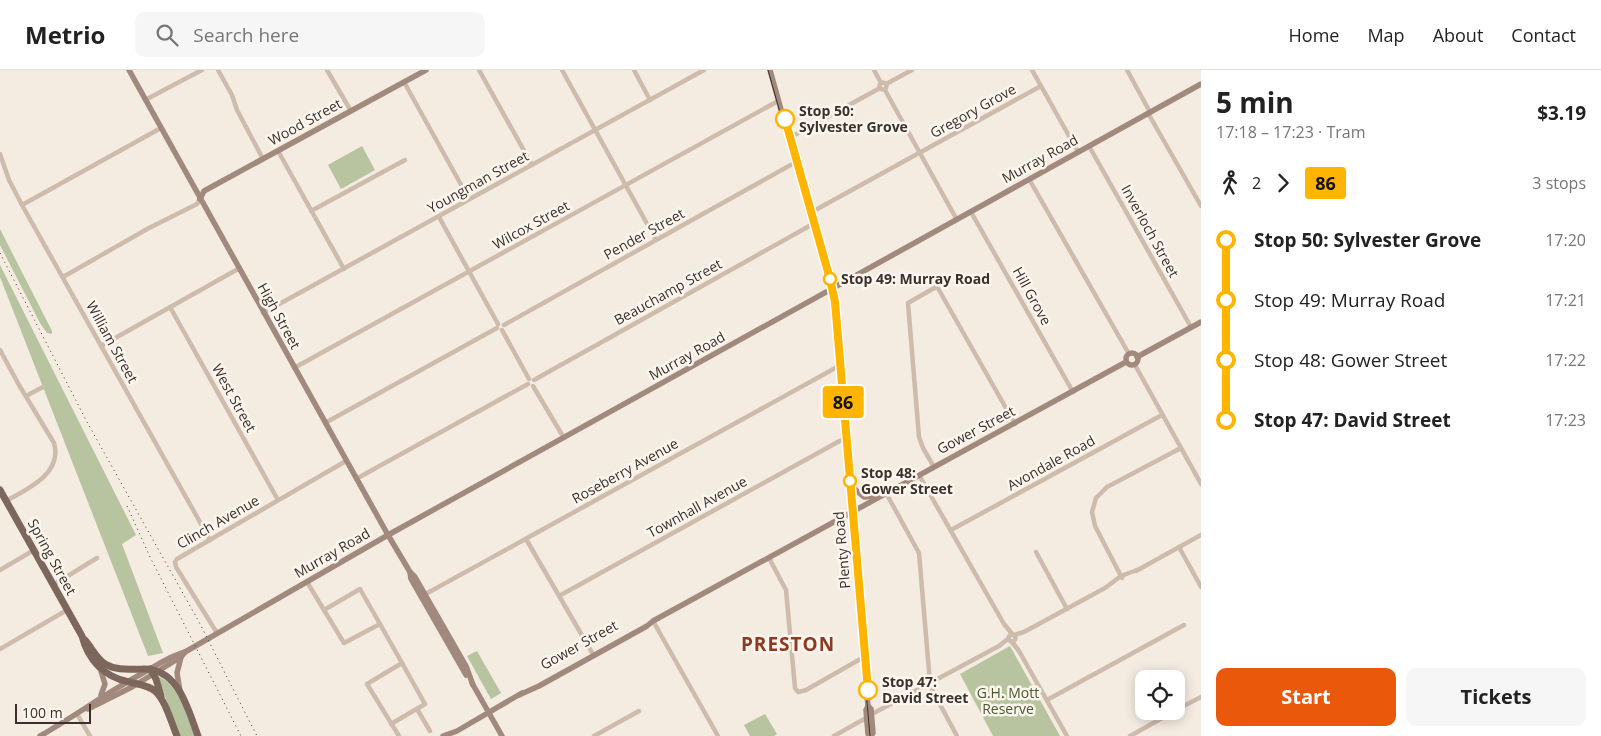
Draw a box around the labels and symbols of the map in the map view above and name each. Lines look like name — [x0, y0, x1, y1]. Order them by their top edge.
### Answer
street label: Gregory Grove — [926, 79, 1019, 142]
street label: Wood Street — [265, 94, 345, 150]
place label: Stop 50: Sylvester Grove — [799, 101, 908, 136]
marker: Stop 50: Sylvester Grove — [775, 109, 795, 129]
street label: Murray Road — [998, 130, 1081, 187]
street label: Youngman Street — [424, 146, 532, 217]
street label: Inverloch Street — [1117, 181, 1184, 280]
street label: Wilcox Street — [489, 196, 573, 254]
street label: Pender Street — [600, 203, 688, 264]
street label: Beauchamp Street — [610, 254, 725, 329]
street label: Hill Grove — [1009, 263, 1056, 328]
place label: Stop 49: Murray Road — [841, 269, 990, 288]
marker: Stop 49: Murray Road — [823, 272, 837, 286]
street label: High Street — [253, 279, 305, 352]
street label: William Street — [82, 298, 143, 386]
street label: Murray Road — [645, 327, 728, 384]
street label: West Street — [208, 360, 261, 435]
line badge: 86 — [820, 386, 866, 418]
street label: Gower Street — [933, 401, 1018, 458]
street label: Avondale Road — [1003, 431, 1098, 495]
street label: Roseberry Avenue — [568, 433, 681, 508]
place label: Stop 48: Gower Street — [861, 463, 953, 498]
street label: Townhall Avenue — [643, 471, 750, 542]
marker: Stop 48: Gower Street — [843, 474, 857, 488]
street label: Clinch Avenue — [173, 490, 263, 553]
street label: Plenty Road — [829, 511, 854, 589]
street label: Spring Street — [24, 515, 81, 598]
street label: Murray Road — [290, 523, 373, 582]
street label: Gower Street — [537, 615, 621, 674]
district label: PRESTON — [741, 631, 835, 657]
place label: Stop 47: David Street — [882, 672, 968, 707]
marker: Stop 47: David Street — [858, 680, 878, 700]
park label: G.H. Mott Reserve — [977, 683, 1039, 718]
scale bar — [15, 701, 91, 724]

